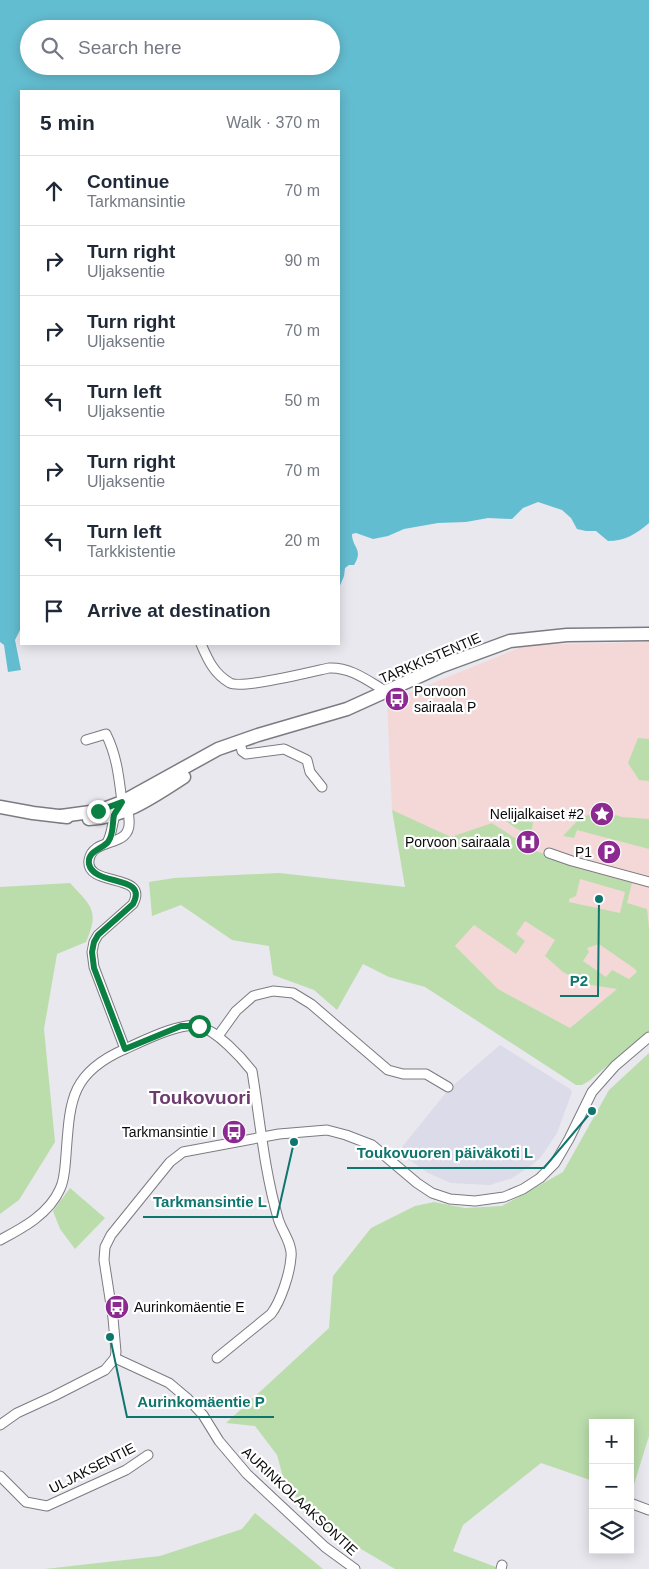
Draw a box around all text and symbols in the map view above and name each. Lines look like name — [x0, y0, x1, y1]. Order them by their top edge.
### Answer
search box — [20, 20, 340, 75]
icon: search — [38, 34, 66, 62]
text: Search here — [78, 37, 182, 58]
text: 5 min — [40, 111, 95, 134]
text: Walk · 370 m — [226, 114, 320, 131]
text: Continue — [87, 171, 169, 192]
icon: ahead — [40, 177, 68, 205]
text: 70 m — [284, 182, 320, 199]
text: Tarkmansintie — [87, 193, 186, 210]
text: Turn right — [87, 241, 175, 262]
icon: right — [40, 247, 68, 275]
text: 90 m — [284, 252, 320, 269]
text: Uljaksentie — [87, 263, 165, 280]
text: Turn right — [87, 311, 175, 332]
icon: right — [40, 317, 68, 345]
text: 70 m — [284, 322, 320, 339]
text: Uljaksentie — [87, 333, 165, 350]
text: Turn left — [87, 381, 162, 402]
icon: left — [40, 387, 68, 415]
text: 50 m — [284, 392, 320, 409]
text: Uljaksentie — [87, 403, 165, 420]
text: Turn right — [87, 451, 175, 472]
icon: right — [40, 457, 68, 485]
text: 70 m — [284, 462, 320, 479]
text: Uljaksentie — [87, 473, 165, 490]
text: Turn left — [87, 521, 162, 542]
icon: left — [40, 527, 68, 555]
text: 20 m — [284, 532, 320, 549]
text: Tarkkistentie — [87, 543, 176, 560]
icon: arrive — [40, 597, 68, 625]
text: Arrive at destination — [87, 600, 271, 621]
street label: TARKKISTENTIE — [377, 629, 483, 687]
place label: Porvoon sairaala P — [414, 683, 476, 715]
bus stop icon: Porvoon sairaala P — [384, 686, 410, 712]
route end — [87, 800, 110, 823]
place icon: Nelijalkaiset #2 — [589, 801, 615, 827]
place label: Nelijalkaiset #2 — [490, 806, 584, 822]
hospital icon: Porvoon sairaala — [515, 829, 541, 855]
place label: Porvoon sairaala — [405, 834, 510, 850]
parking icon: P1 — [596, 839, 622, 865]
place label: P1 — [575, 844, 592, 860]
callout: P2 — [560, 966, 598, 996]
text: P2 — [570, 972, 588, 989]
route start — [188, 1015, 211, 1038]
district label: Toukovuori — [149, 1087, 251, 1108]
bus stop icon: Tarkmansintie I — [221, 1119, 247, 1145]
place label: Tarkmansintie I — [122, 1124, 216, 1140]
callout: Toukovuoren päiväkoti L — [347, 1138, 544, 1168]
text: Toukovuoren päiväkoti L — [357, 1144, 533, 1161]
callout: Tarkmansintie L — [143, 1187, 277, 1217]
text: Tarkmansintie L — [153, 1193, 267, 1210]
bus stop icon: Aurinkomäentie E — [104, 1294, 130, 1320]
place label: Aurinkomäentie E — [134, 1299, 245, 1315]
callout: Aurinkomäentie P — [127, 1387, 274, 1417]
text: Aurinkomäentie P — [137, 1393, 265, 1410]
map controls — [589, 1419, 634, 1554]
button: + — [589, 1419, 634, 1464]
street label: ULJAKSENTIE — [46, 1440, 138, 1496]
street label: AURINKOLAAKSONTIE — [239, 1443, 361, 1559]
button: − — [589, 1464, 634, 1509]
button: layers — [589, 1509, 634, 1554]

